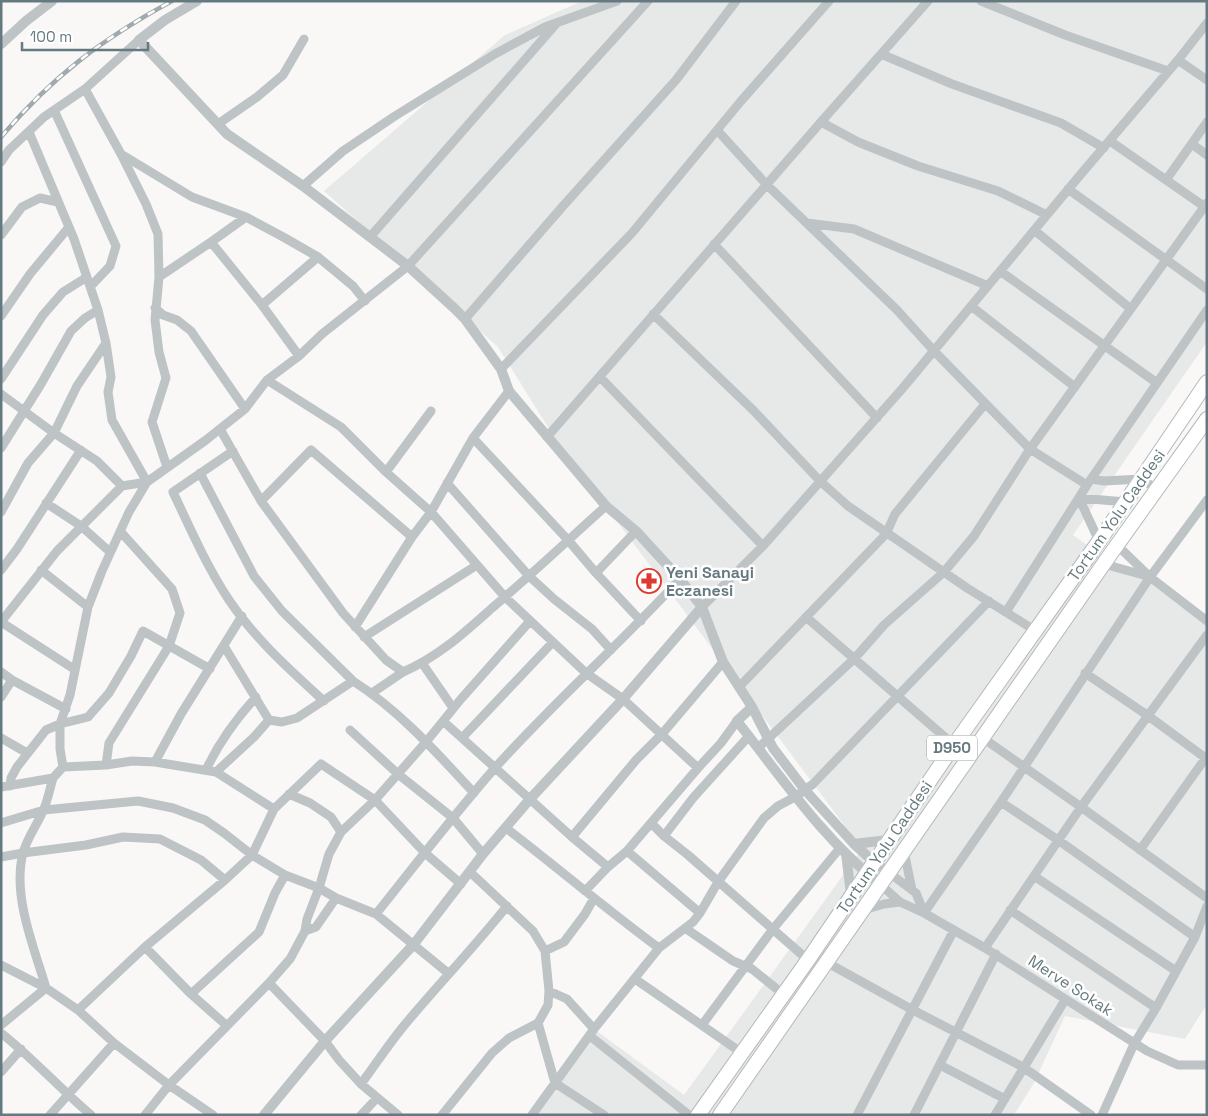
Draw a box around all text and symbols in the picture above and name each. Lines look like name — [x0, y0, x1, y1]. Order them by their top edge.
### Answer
scale bar — [22, 20, 149, 52]
text: 100 m — [30, 27, 72, 46]
street label: Tortum Yolu Caddesi — [1063, 445, 1170, 585]
place label: Yeni Sanayi Eczanesi — [666, 562, 754, 601]
pharmacy icon: Yeni Sanayi Eczanesi — [636, 568, 662, 594]
road number: D950 — [927, 736, 977, 760]
street label: Tortum Yolu Caddesi — [832, 777, 937, 918]
street label: Merve Sokak — [1024, 950, 1118, 1021]

